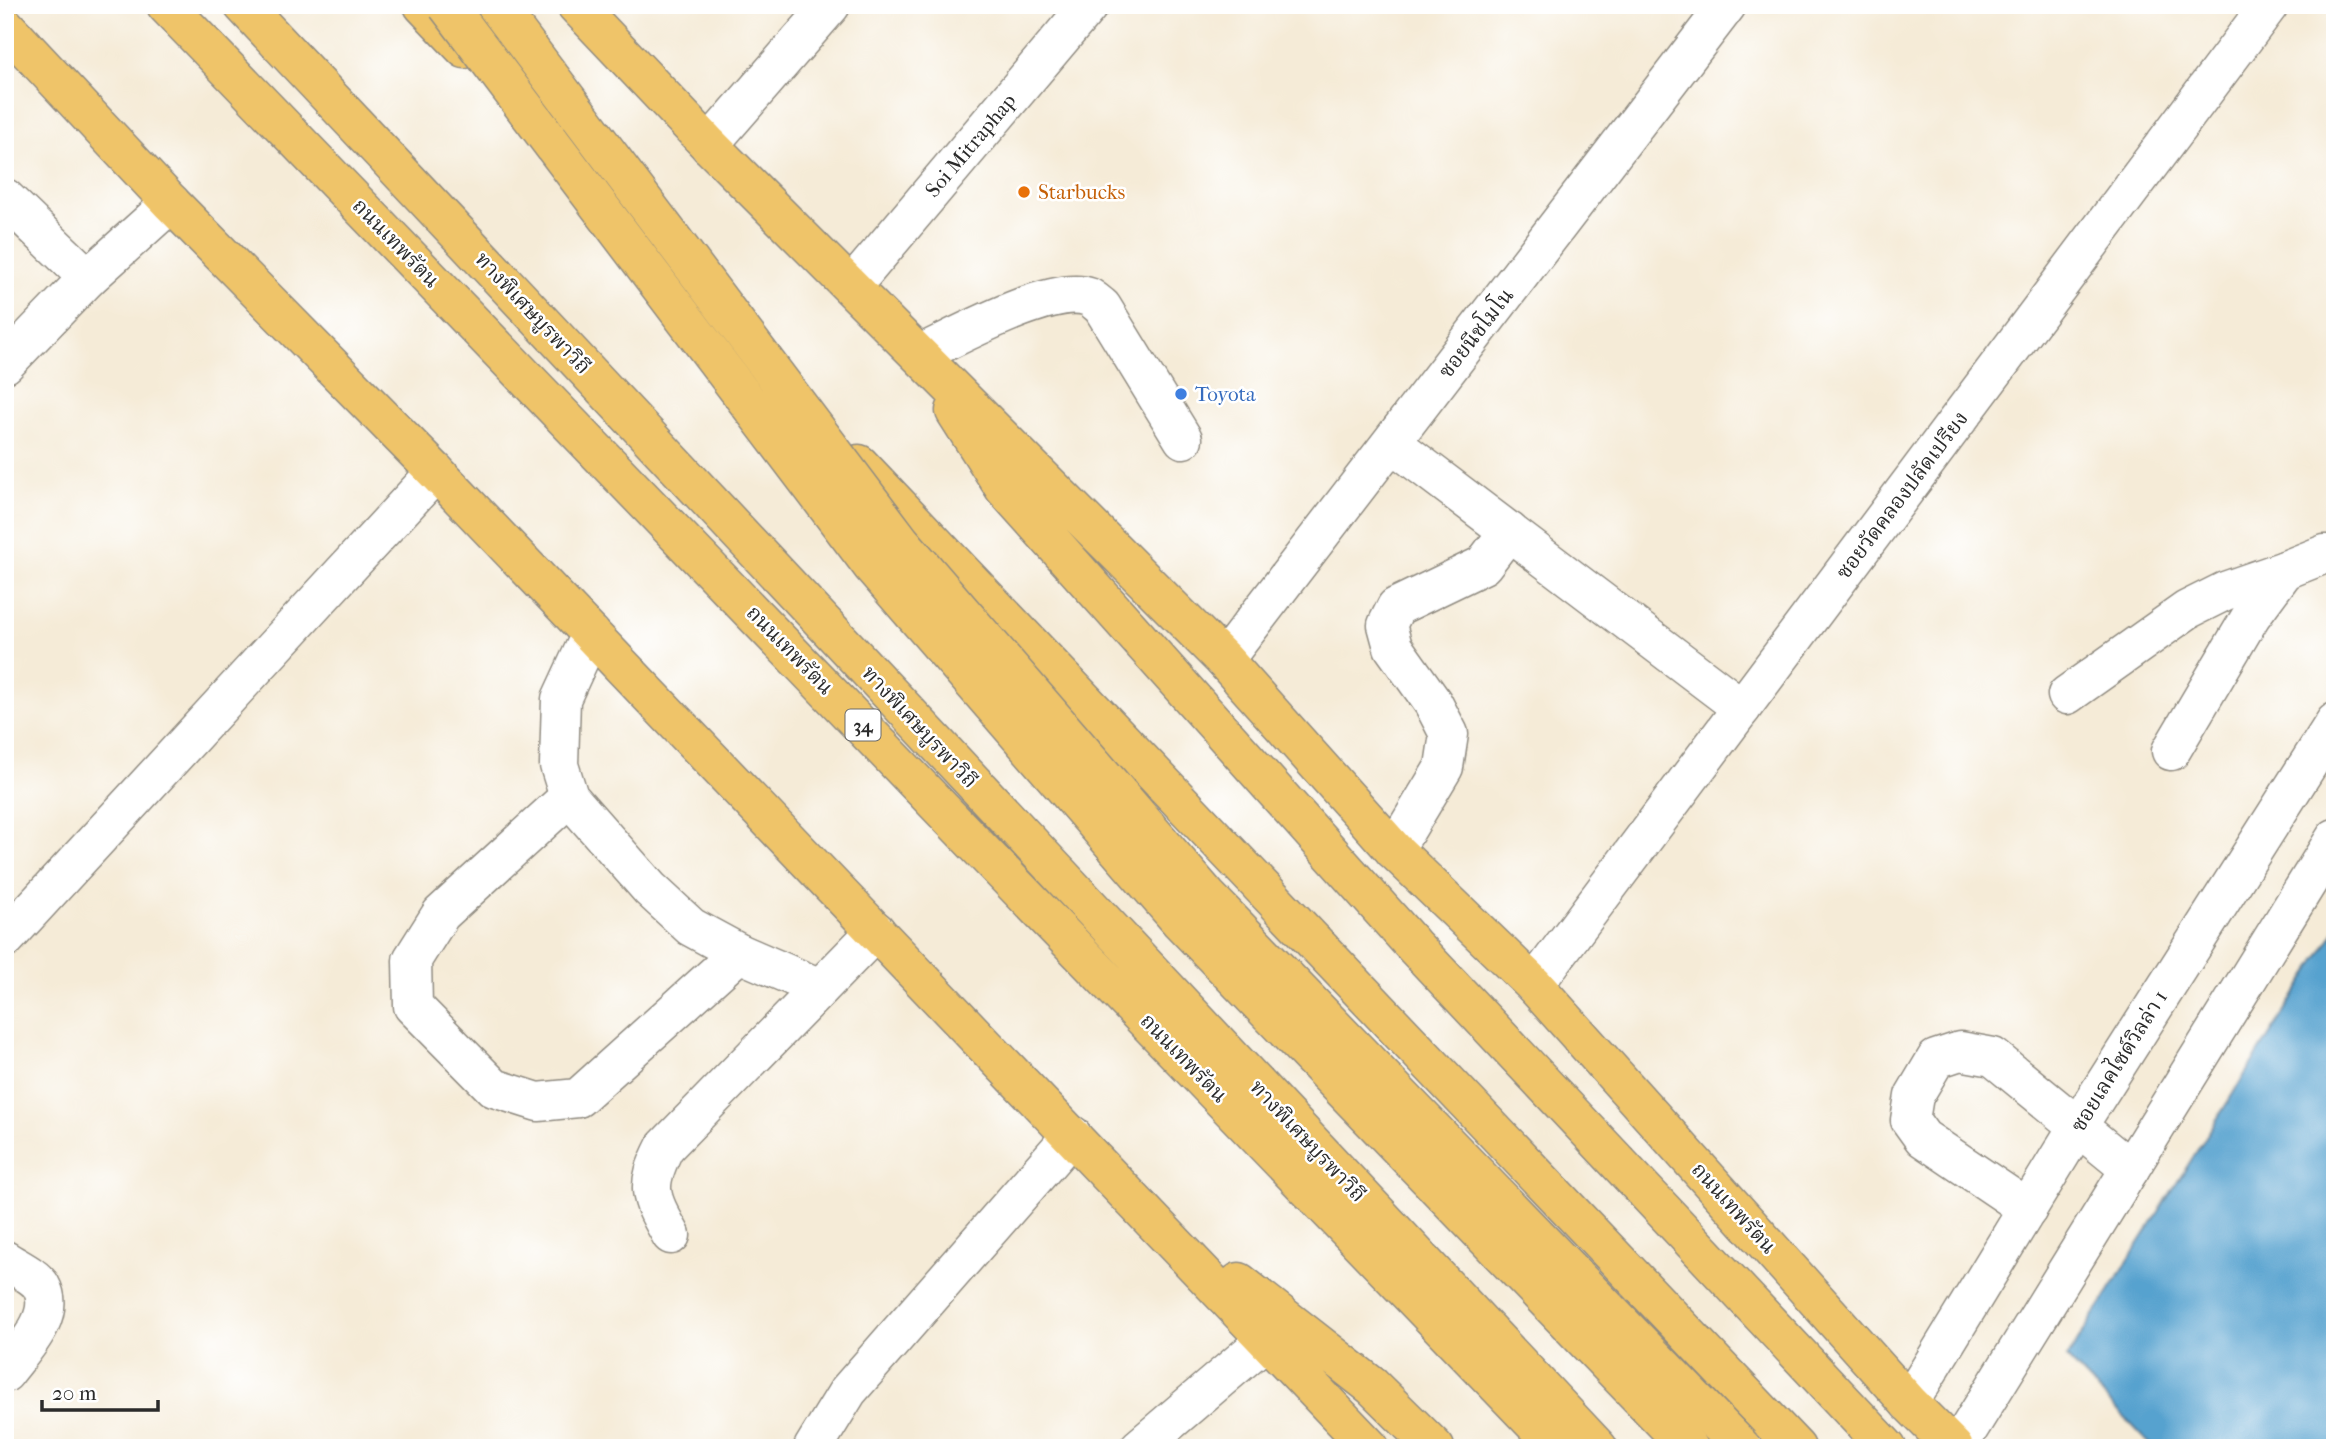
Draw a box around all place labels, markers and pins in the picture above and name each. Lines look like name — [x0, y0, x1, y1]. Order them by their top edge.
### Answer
place label: Starbucks — [1038, 180, 1126, 204]
marker: Starbucks — [1016, 184, 1032, 200]
place label: Toyota — [1195, 382, 1256, 406]
marker: Toyota — [1173, 386, 1189, 402]

